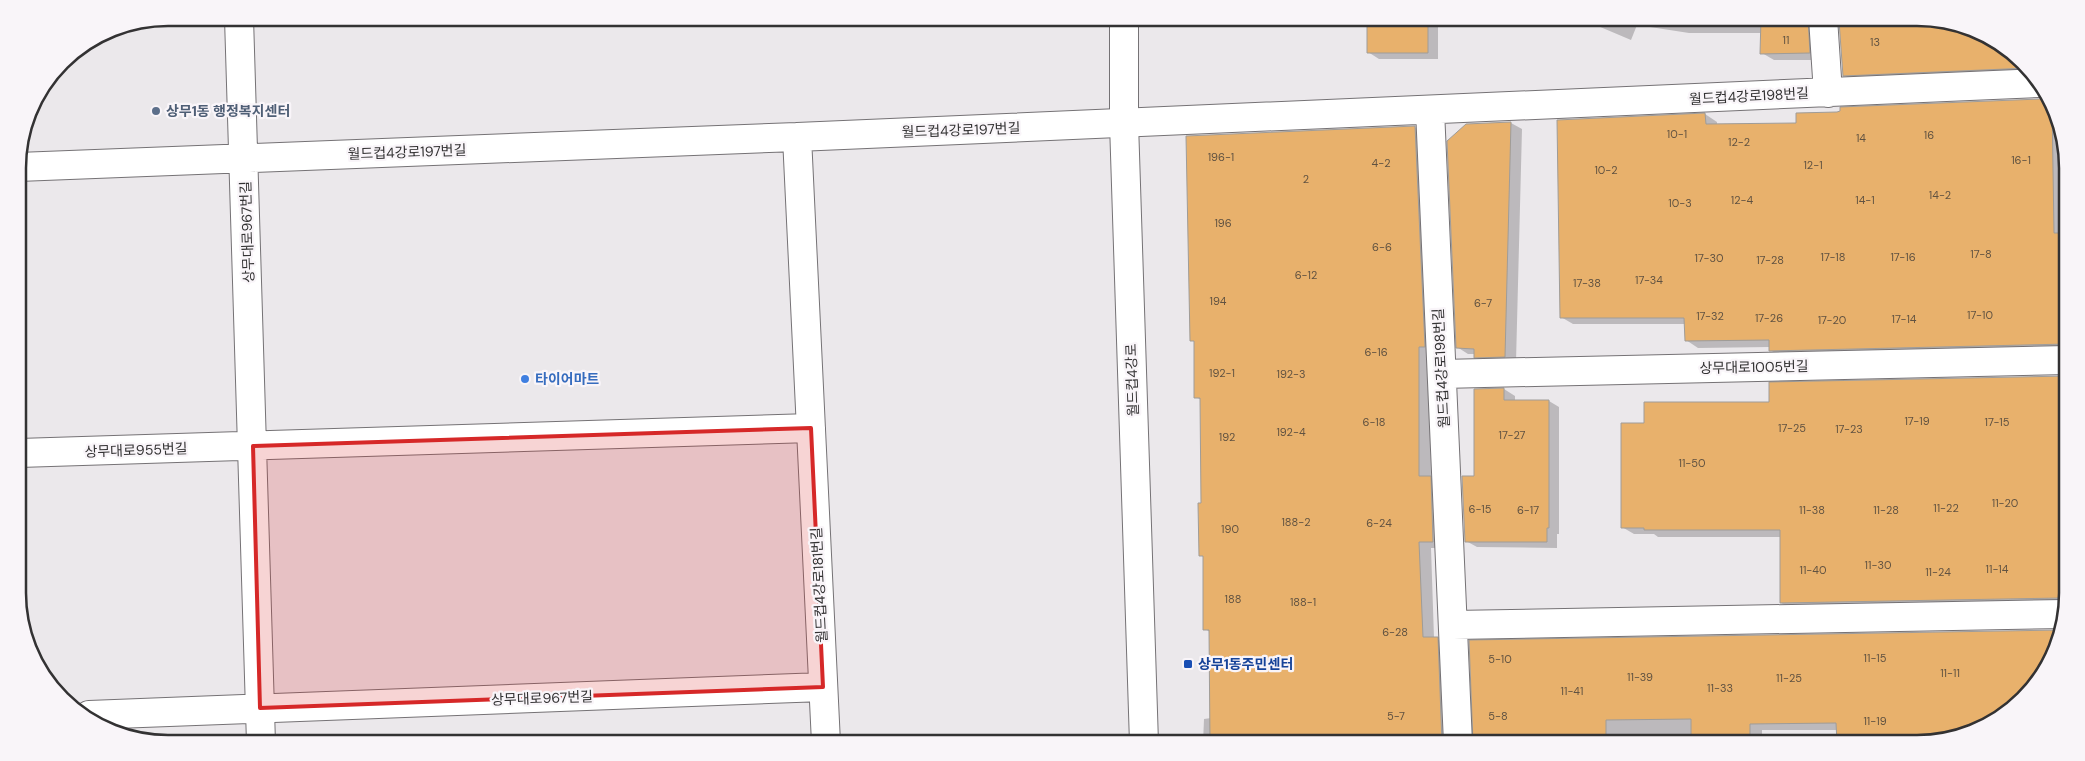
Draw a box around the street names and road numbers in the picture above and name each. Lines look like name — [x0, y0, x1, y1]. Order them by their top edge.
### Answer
street label: 월드컵4강로198번길 — [1689, 84, 1809, 108]
street label: 월드컵4강로197번길 — [901, 119, 1021, 141]
street label: 월드컵4강로197번길 — [347, 141, 467, 163]
street label: 상무대로967번길 — [236, 181, 258, 283]
street label: 월드컵4강로198번길 — [1429, 308, 1453, 428]
street label: 월드컵4강로 — [1122, 343, 1142, 417]
street label: 상무대로1005번길 — [1699, 357, 1809, 377]
street label: 상무대로955번길 — [84, 439, 188, 461]
street label: 월드컵4강로181번길 — [807, 527, 831, 643]
street label: 상무대로967번길 — [491, 687, 593, 709]

